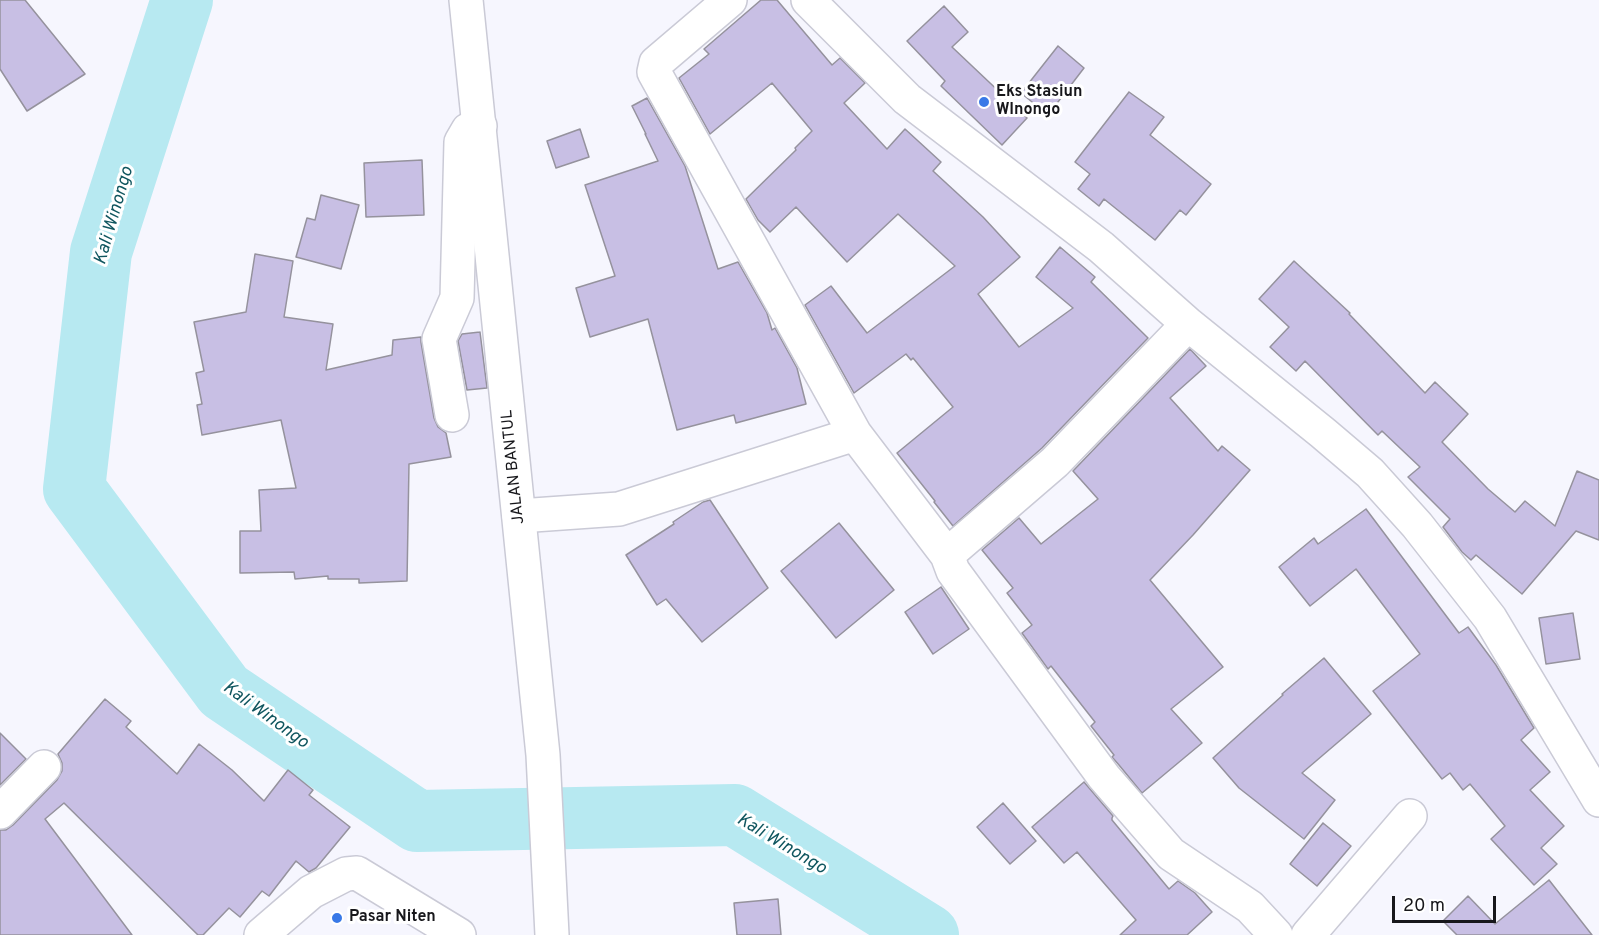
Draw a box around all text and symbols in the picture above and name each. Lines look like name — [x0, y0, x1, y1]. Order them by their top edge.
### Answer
place label: Eks Stasiun WInongo — [996, 83, 1083, 121]
marker: Eks Stasiun WInongo — [977, 95, 991, 109]
water label: Kali Winongo — [91, 165, 139, 267]
street label: JALAN BANTUL — [498, 409, 530, 525]
water label: Kali Winongo — [218, 678, 312, 754]
water label: Kali Winongo — [732, 810, 830, 880]
scale bar — [1395, 884, 1498, 922]
text: 20 m — [1403, 895, 1445, 918]
place label: Pasar Niten — [349, 908, 436, 928]
marker: Pasar Niten — [330, 911, 344, 925]

